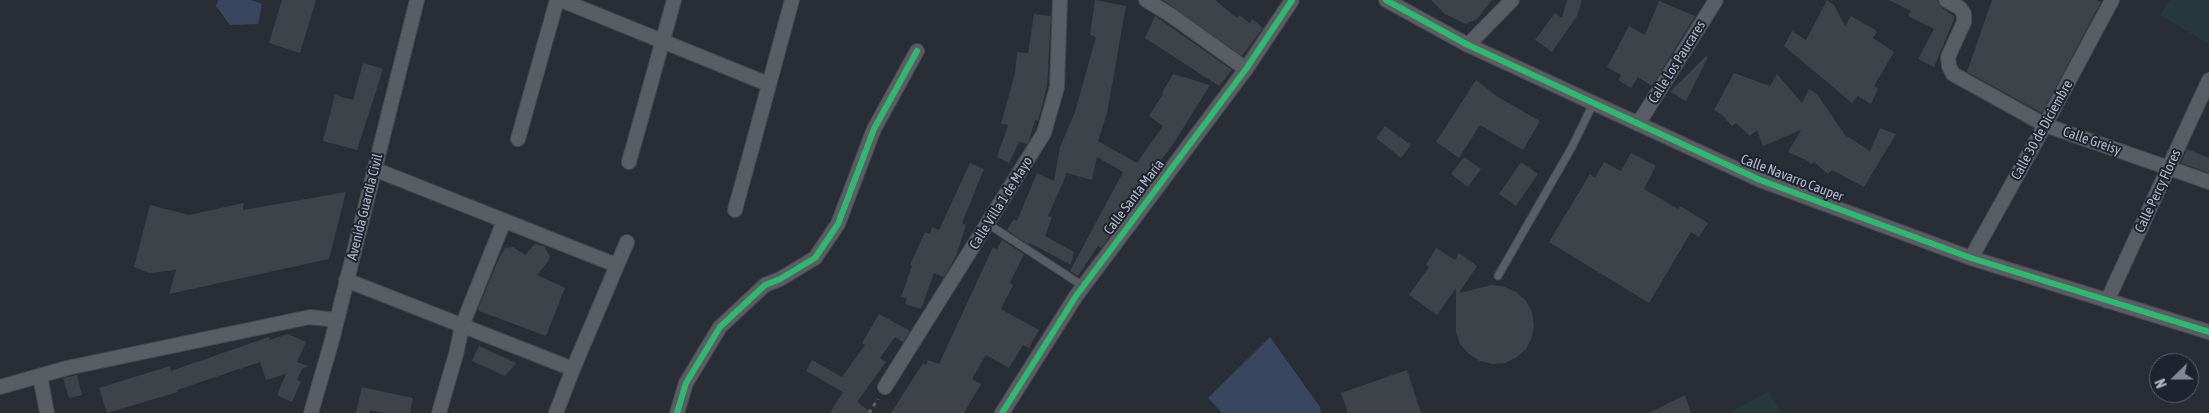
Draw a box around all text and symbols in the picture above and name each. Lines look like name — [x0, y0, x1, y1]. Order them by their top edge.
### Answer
street label: Calle Los Paucares — [1645, 18, 1709, 106]
street label: Calle 30 de Diciembre — [2008, 77, 2076, 183]
street label: Calle Greisy — [2061, 123, 2123, 159]
street label: Calle Percy Flores — [2131, 147, 2185, 235]
street label: Calle Navarro Cauper — [1738, 151, 1846, 205]
street label: Avenida Guardia Civil — [344, 152, 386, 262]
street label: Calle Villa 1 de Mayo — [966, 154, 1036, 252]
street label: Calle Santa María — [1100, 156, 1168, 238]
north arrow — [2149, 353, 2199, 403]
text: N — [2152, 376, 2170, 390]

